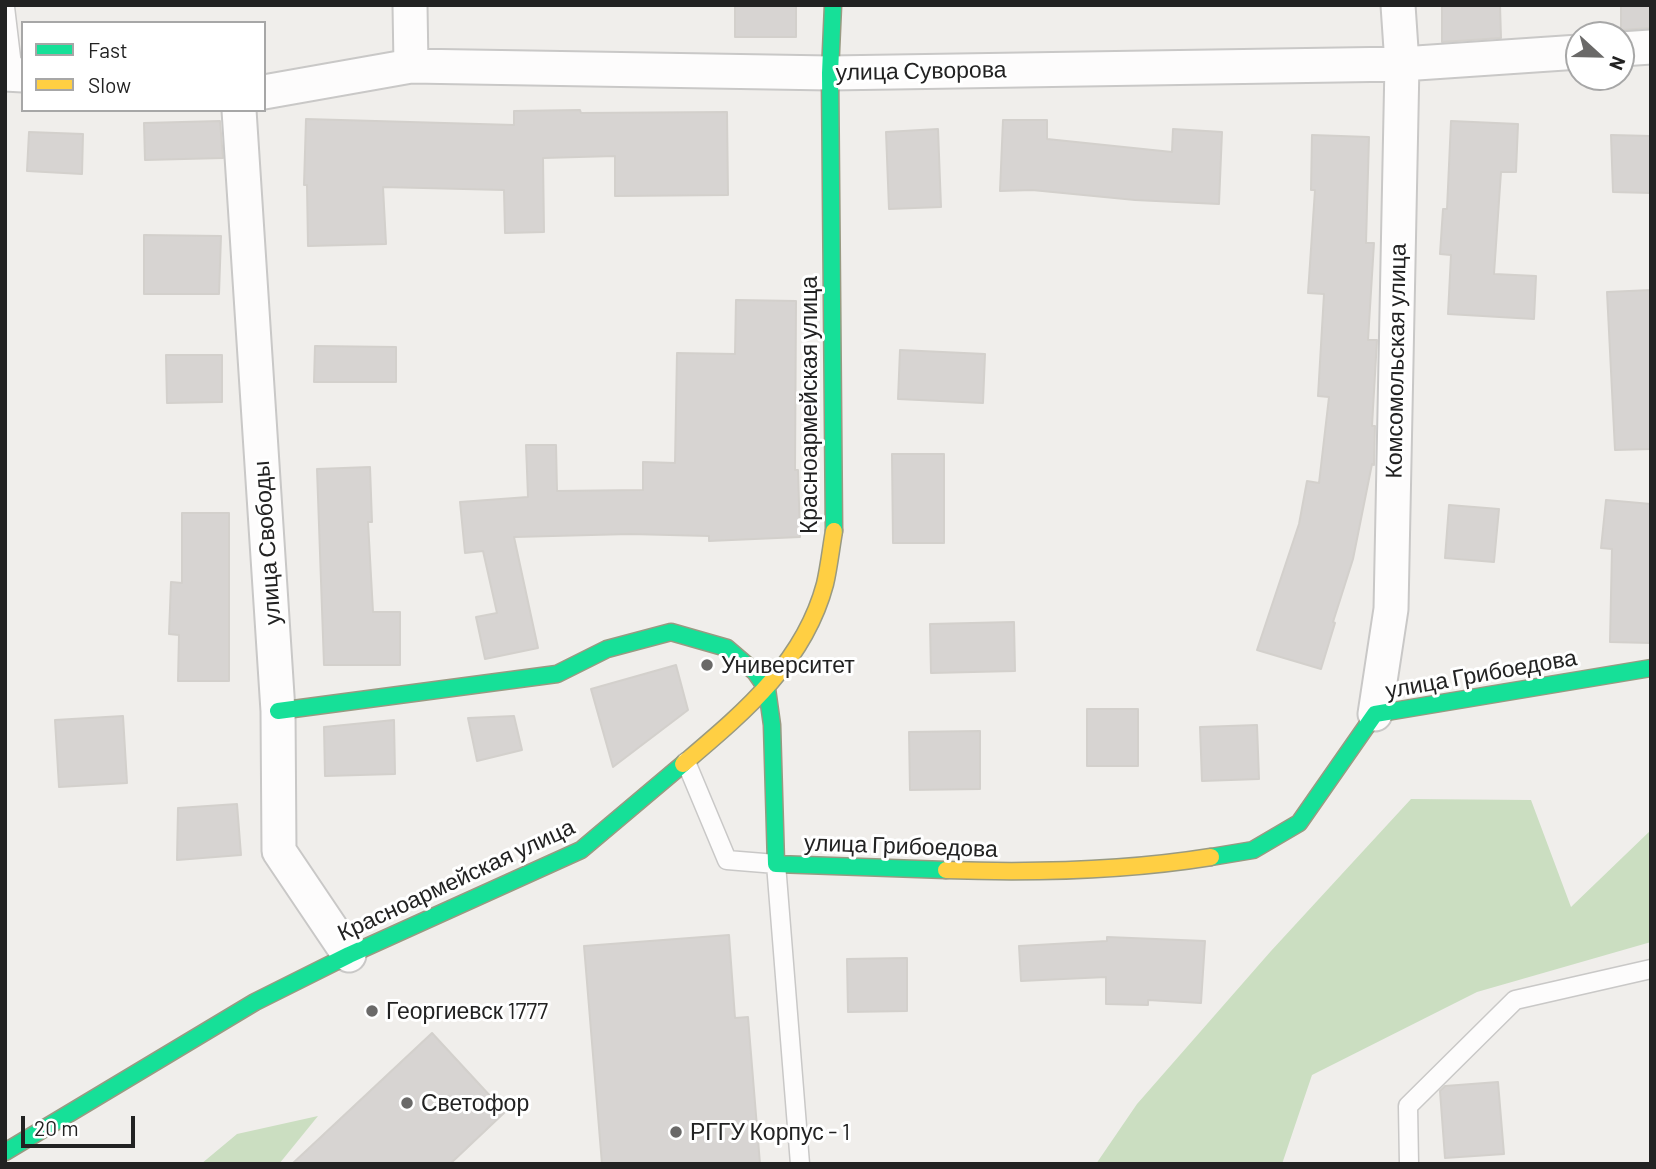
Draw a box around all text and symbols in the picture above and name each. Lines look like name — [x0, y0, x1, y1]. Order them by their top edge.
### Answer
legend — [21, 21, 266, 112]
north arrow — [1565, 21, 1635, 91]
text: Fast — [88, 37, 128, 62]
text: N — [1605, 53, 1631, 73]
street label: улица Суворова — [835, 56, 1007, 86]
text: Slow — [88, 72, 131, 97]
street label: Комсомольская улица — [1380, 243, 1412, 479]
street label: Красноармейская улица — [795, 276, 823, 534]
street label: улица Свободы — [247, 460, 287, 626]
street label: улица Грибоедова — [1383, 644, 1579, 704]
place label: Университет — [721, 651, 855, 679]
marker: Университет — [699, 657, 715, 673]
street label: Красноармейская улица — [333, 813, 579, 947]
street label: улица Грибоедова — [804, 829, 998, 863]
place label: Георгиевск 1777 — [386, 997, 548, 1025]
marker: Георгиевск 1777 — [364, 1003, 380, 1019]
place label: Светофор — [421, 1089, 529, 1117]
marker: Светофор — [399, 1095, 415, 1111]
scale bar — [24, 1102, 138, 1146]
text: 20 m — [34, 1115, 79, 1140]
place label: РГГУ Корпус - 1 — [690, 1118, 850, 1146]
marker: РГГУ Корпус - 1 — [668, 1124, 684, 1140]

